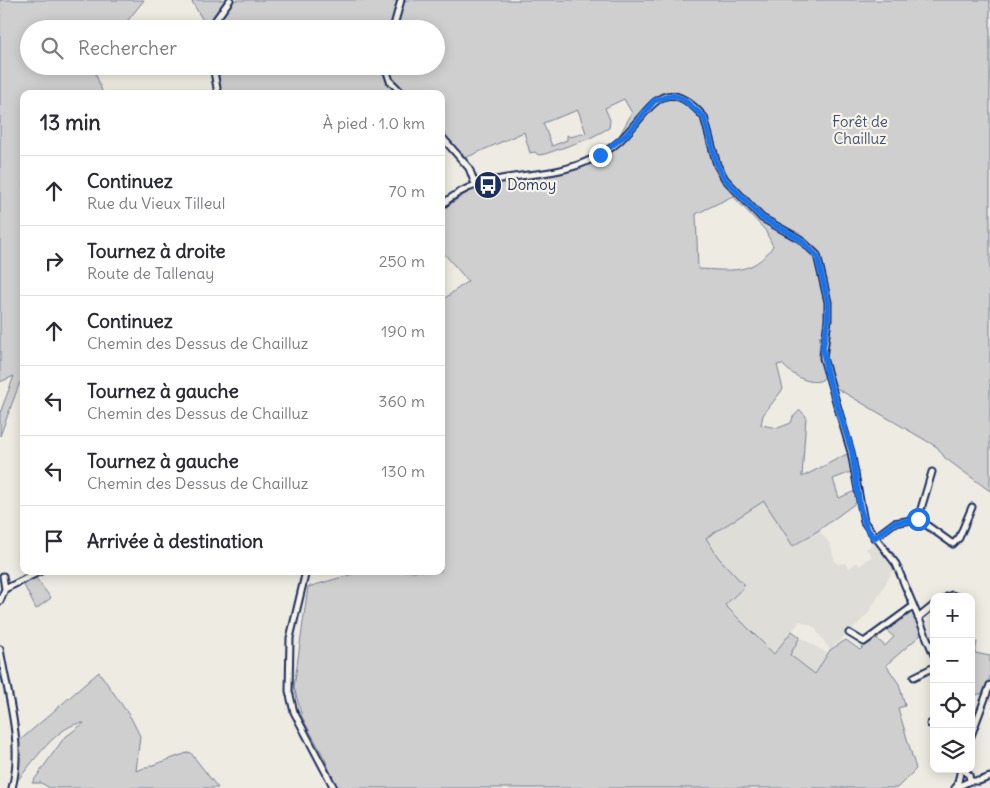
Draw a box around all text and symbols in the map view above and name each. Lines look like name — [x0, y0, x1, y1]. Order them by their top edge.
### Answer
search box — [20, 20, 445, 75]
icon: search — [38, 34, 66, 62]
text: Rechercher — [78, 36, 177, 60]
text: 13 min — [40, 109, 101, 136]
park label: Forêt de Chailluz — [832, 112, 888, 148]
text: À pied · 1.0 km — [323, 113, 425, 133]
route end — [589, 144, 612, 167]
text: Continuez — [87, 169, 173, 193]
bus stop icon: Domoy — [473, 170, 503, 200]
place label: Domoy — [507, 175, 556, 194]
icon: ahead — [40, 177, 68, 205]
text: 70 m — [389, 181, 425, 201]
text: Rue du Vieux Tilleul — [87, 193, 225, 213]
text: Tournez à droite — [87, 239, 226, 263]
icon: right — [40, 247, 68, 275]
text: 250 m — [379, 251, 425, 271]
text: Route de Tallenay — [87, 263, 214, 283]
text: Continuez — [87, 309, 173, 333]
icon: ahead — [40, 317, 68, 345]
text: 190 m — [381, 321, 425, 341]
text: Chemin des Dessus de Chailluz — [87, 333, 308, 353]
text: Tournez à gauche — [87, 379, 239, 403]
icon: left — [40, 387, 68, 415]
text: 360 m — [378, 391, 425, 411]
text: Chemin des Dessus de Chailluz — [87, 403, 308, 423]
text: Tournez à gauche — [87, 449, 239, 473]
icon: left — [40, 457, 68, 485]
text: 130 m — [381, 461, 425, 481]
text: Chemin des Dessus de Chailluz — [87, 473, 308, 493]
route start — [907, 508, 930, 531]
icon: arrive — [40, 527, 68, 555]
text: Arrivée à destination — [87, 529, 263, 553]
map controls — [930, 593, 975, 773]
button: + — [930, 593, 975, 638]
button: − — [930, 638, 975, 683]
button: locate — [930, 683, 975, 728]
button: layers — [930, 728, 975, 773]

